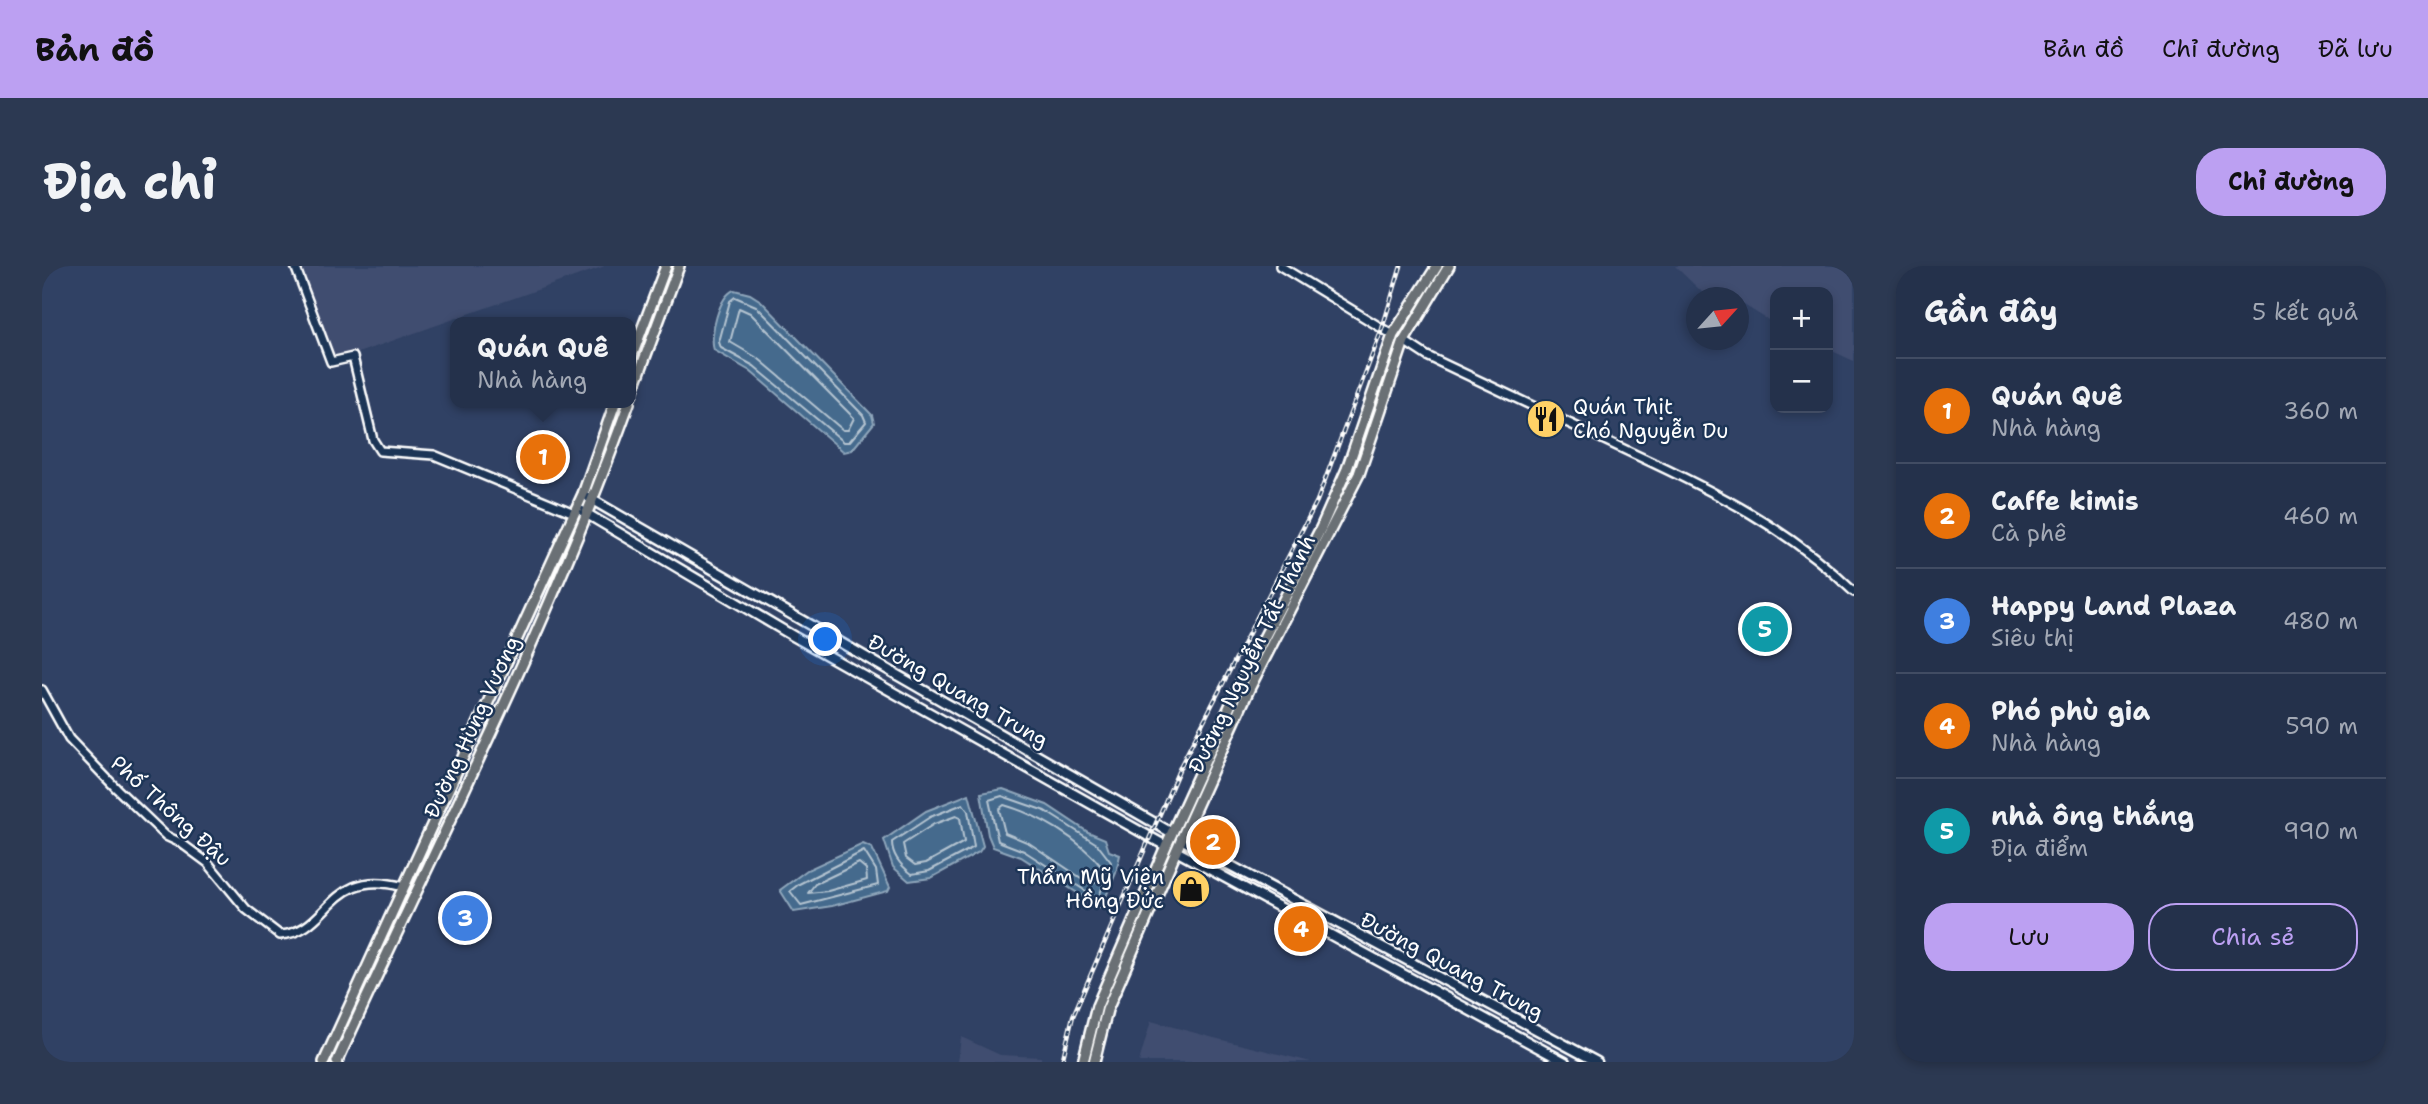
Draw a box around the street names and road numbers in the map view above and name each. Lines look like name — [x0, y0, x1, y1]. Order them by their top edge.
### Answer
street label: Đường Nguyễn Tất Thành — [1182, 530, 1322, 778]
street label: Đường Quang Trung — [863, 628, 1053, 754]
street label: Đường Hùng Vương — [417, 631, 527, 823]
street label: Phố Thông Đậu — [105, 749, 237, 873]
street label: Đường Quang Trung — [1355, 906, 1549, 1026]

